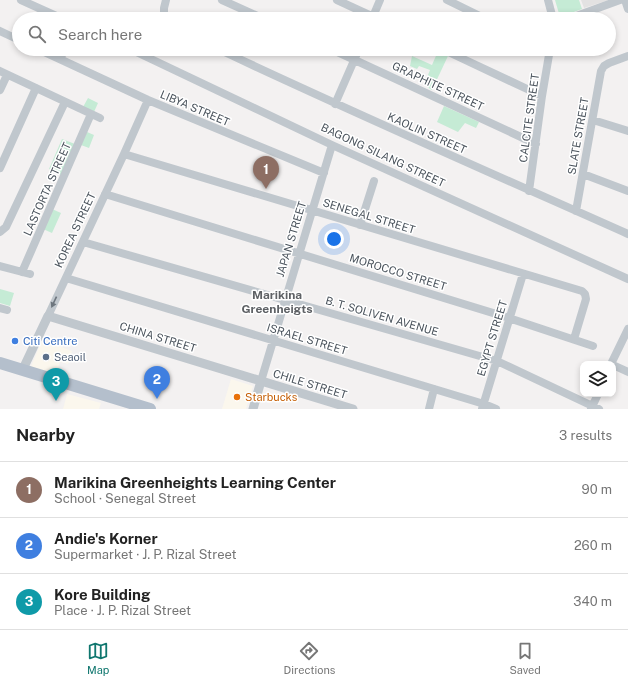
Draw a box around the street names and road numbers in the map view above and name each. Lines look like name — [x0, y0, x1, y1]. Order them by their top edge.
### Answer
street label: GRAPHITE STREET — [390, 60, 486, 113]
street label: CALCITE STREET — [517, 72, 541, 163]
street label: LIBYA STREET — [158, 88, 232, 128]
street label: SLATE STREET — [565, 96, 591, 176]
street label: KAOLIN STREET — [386, 110, 469, 156]
street label: BAGONG SILANG STREET — [319, 121, 447, 189]
street label: LASTORTA STREET — [21, 140, 73, 238]
street label: KOREA STREET — [52, 190, 98, 270]
street label: SENEGAL STREET — [321, 196, 417, 236]
street label: JAPAN STREET — [274, 199, 308, 278]
street label: MOROCCO STREET — [348, 252, 448, 293]
street label: B. T. SOLIVEN AVENUE — [324, 294, 440, 338]
street label: EGYPT STREET — [475, 298, 509, 377]
street label: CHINA STREET — [118, 320, 198, 354]
street label: ISRAEL STREET — [265, 321, 349, 357]
street label: CHILE STREET — [272, 367, 349, 401]

